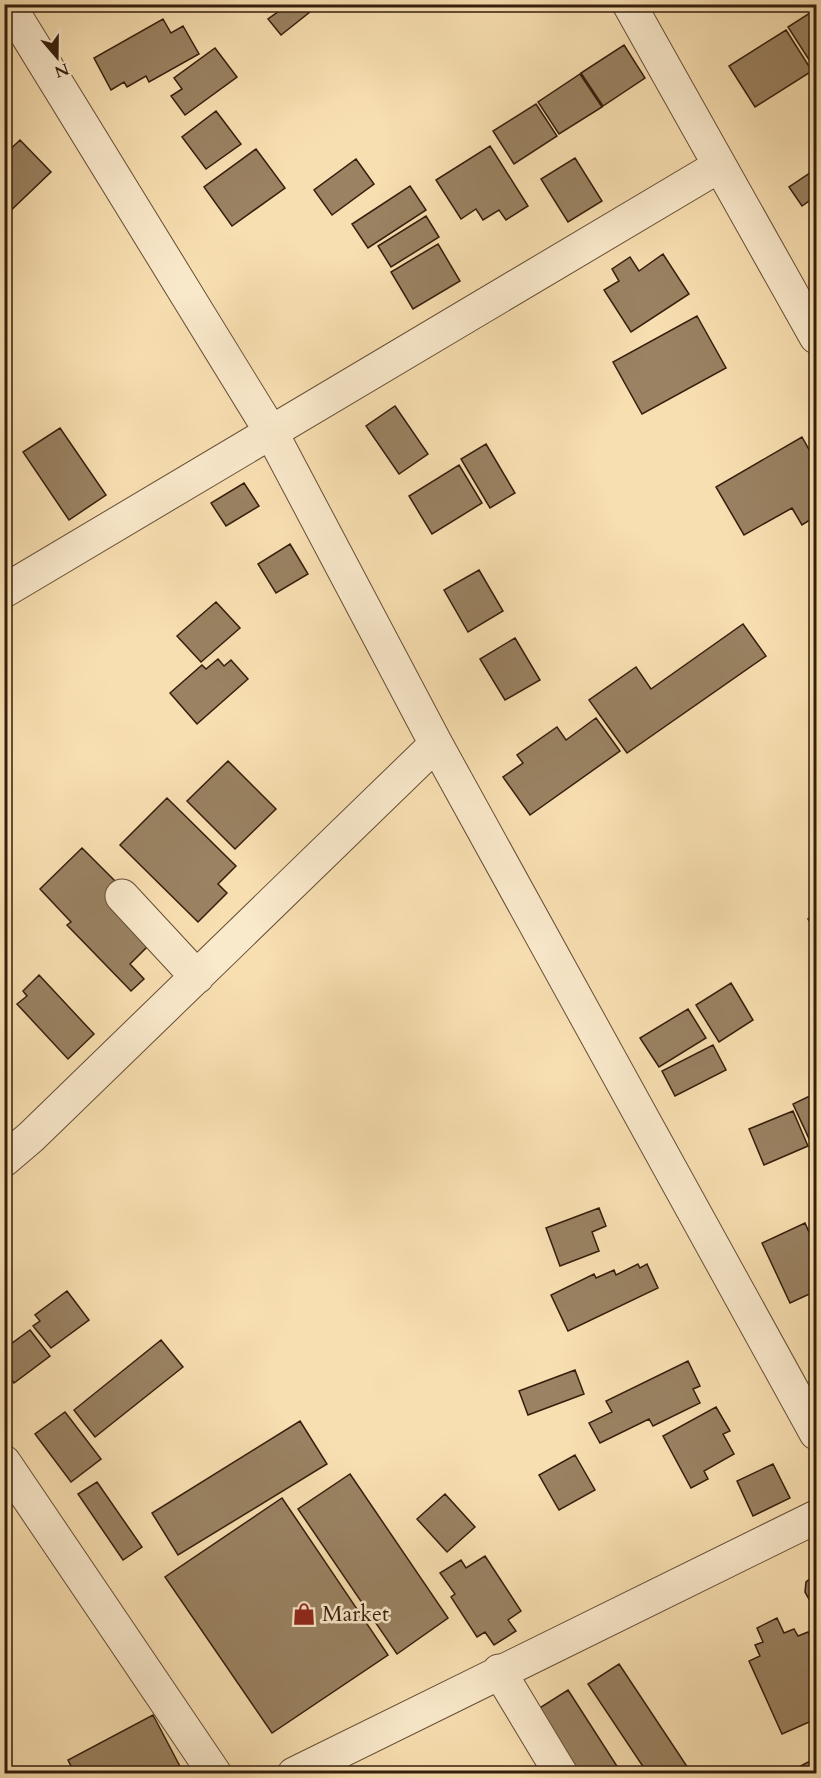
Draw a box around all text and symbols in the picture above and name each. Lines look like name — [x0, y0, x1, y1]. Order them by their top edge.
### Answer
north arrow — [27, 27, 87, 87]
text: N — [51, 57, 72, 83]
place label: Market — [322, 1599, 389, 1629]
shop icon: Market — [291, 1601, 317, 1627]

